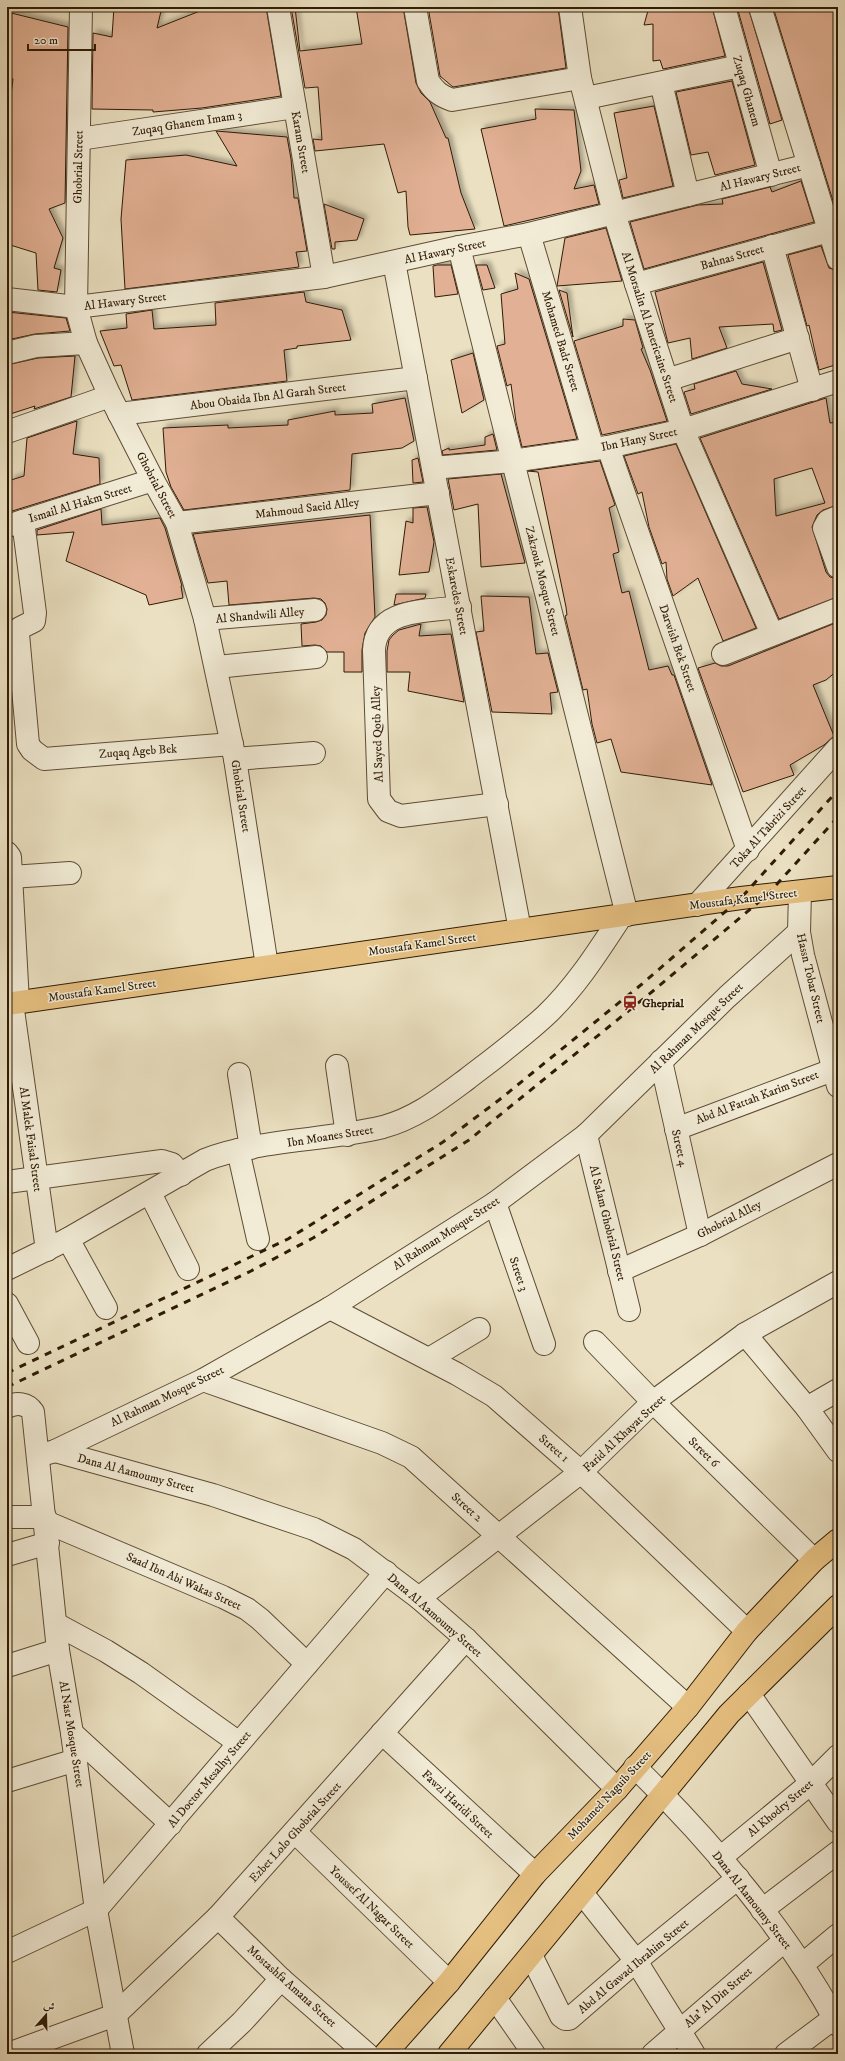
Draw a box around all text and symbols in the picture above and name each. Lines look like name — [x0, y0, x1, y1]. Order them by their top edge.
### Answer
scale bar — [28, 26, 95, 52]
text: 20 m — [34, 33, 58, 48]
street label: Zuqaq Ghanem — [729, 54, 764, 128]
street label: Zuqaq Ghanem Imam 3 — [131, 107, 243, 140]
street label: Karam Street — [288, 110, 313, 175]
street label: Ghobrial Street — [70, 130, 87, 204]
street label: Al Hawary Street — [718, 160, 802, 195]
street label: Al Hawary Street — [403, 236, 487, 267]
street label: Bahnas Street — [699, 241, 766, 274]
street label: Al Morsalin Al Americaine Street — [618, 250, 681, 405]
street label: Al Hawary Street — [83, 289, 167, 314]
street label: Mohamed Badr Street — [538, 289, 583, 393]
street label: Abou Obaida Ibn Al Garah Street — [189, 379, 347, 414]
street label: Ibn Hany Street — [600, 424, 679, 455]
street label: Ghobrial Street — [133, 449, 180, 521]
street label: Ismail Al Hakm Street — [27, 481, 134, 526]
street label: Mahmoud Saeid Alley — [254, 495, 360, 522]
street label: Zakzouk Mosque Street — [522, 525, 563, 638]
street label: Eskaredes Street — [442, 556, 471, 636]
street label: Darwish Bek Street — [656, 602, 700, 694]
street label: Al Shandwili Alley — [215, 604, 305, 627]
street label: Al Sayed Qotb Alley — [368, 685, 387, 783]
street label: Zuqaq Ageb Bek — [99, 741, 178, 762]
street label: Ghobrial Street — [227, 759, 254, 834]
street label: Toka Al Tabrizi Street — [727, 783, 810, 872]
street label: Moustafa Kamel Street — [688, 885, 798, 914]
street label: Moustafa Kamel Street — [367, 929, 477, 960]
street label: Hassn Tobar Street — [793, 932, 828, 1025]
street label: Moustafa Kamel Street — [47, 975, 157, 1006]
street label: Al Rahman Mosque Street — [646, 980, 746, 1077]
station icon: Gheprial — [621, 994, 639, 1012]
place label: Gheprial — [642, 996, 684, 1011]
street label: Abd Al Fattah Karim Street — [694, 1067, 821, 1128]
street label: Al Malek Faisal Street — [16, 1086, 45, 1193]
street label: Ibn Moanes Street — [286, 1122, 374, 1151]
street label: Street 4 — [668, 1128, 691, 1169]
street label: Al Salam Ghobrial Street — [586, 1164, 629, 1283]
street label: Al Rahman Mosque Street — [390, 1193, 503, 1274]
street label: Ghobrial Alley — [694, 1197, 764, 1242]
street label: Street 3 — [506, 1255, 531, 1293]
street label: Al Rahman Mosque Street — [108, 1362, 227, 1430]
street label: Farid Al Khayat Street — [580, 1391, 669, 1475]
street label: Street 1 — [535, 1431, 572, 1466]
street label: Street 6 — [685, 1434, 723, 1471]
street label: Dana Al Aamoumy Street — [76, 1451, 196, 1496]
street label: Street 2 — [448, 1489, 485, 1525]
street label: Saad Ibn Abi Wakas Street — [124, 1549, 244, 1614]
street label: Dana Al Aamoumy Street — [384, 1570, 485, 1661]
street label: Al Nasr Mosque Street — [56, 1680, 87, 1789]
street label: Al Doctor Mesalhy Street — [165, 1728, 254, 1831]
street label: Mohamed Naguib Street — [564, 1748, 655, 1843]
street label: Fawzi Haridi Street — [418, 1767, 497, 1842]
street label: Al Khodry Street — [744, 1776, 816, 1840]
street label: Ezbet Lolo Ghobrial Street — [246, 1779, 345, 1886]
street label: Dana Al Aamoumy Street — [709, 1848, 795, 1953]
street label: Youssef Al Nagar Street — [326, 1863, 417, 1952]
street label: Abd Al Gawad Ibrahim Street — [575, 1916, 692, 2017]
street label: Mostashfa Amana Street — [244, 1942, 340, 2031]
street label: Ala' Al Din Street — [681, 1964, 755, 2031]
north arrow — [26, 1995, 66, 2035]
text: ش — [42, 1998, 57, 2015]

